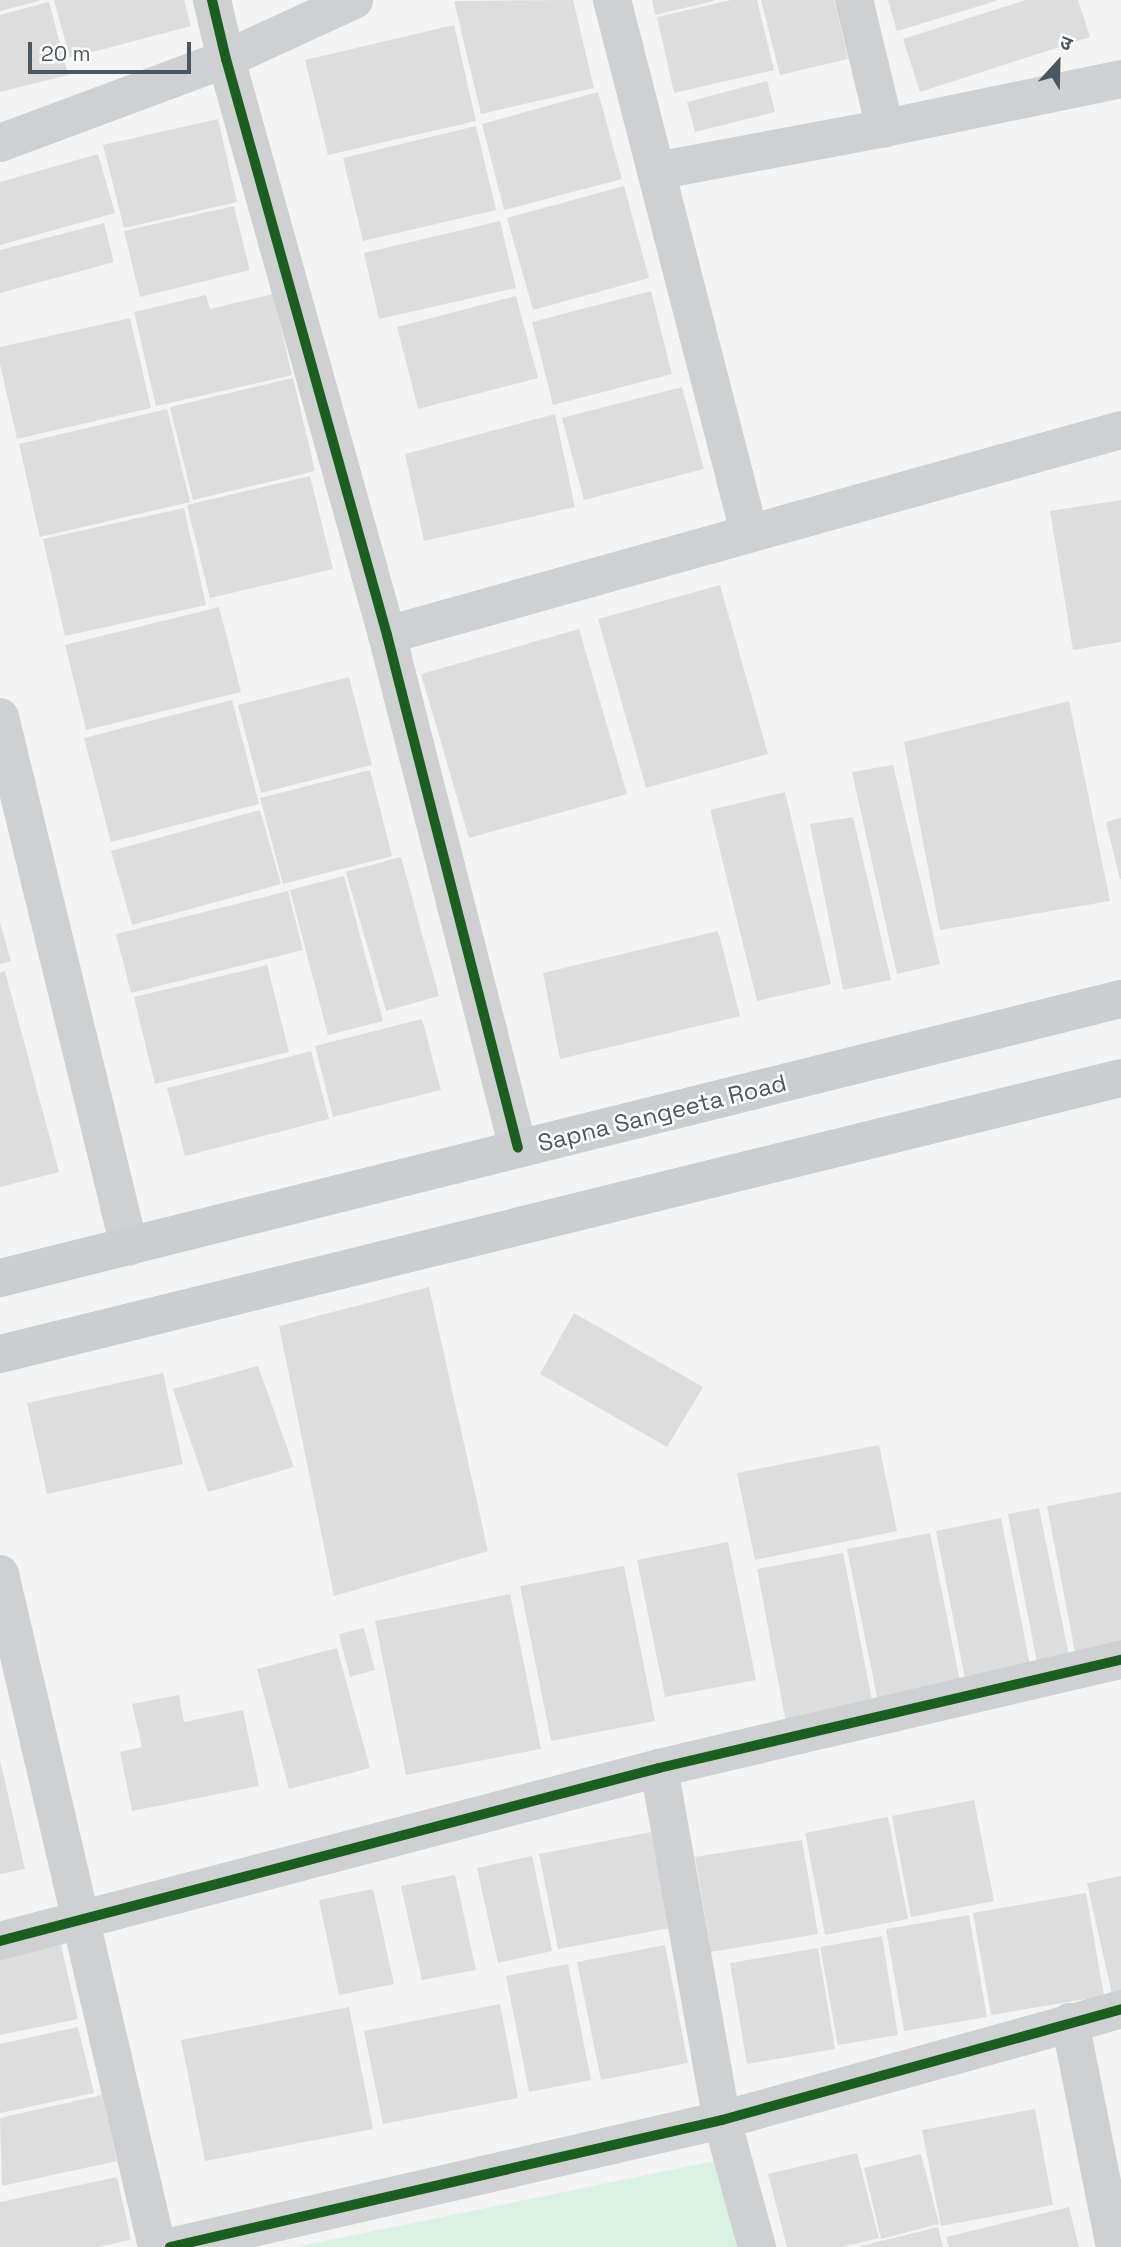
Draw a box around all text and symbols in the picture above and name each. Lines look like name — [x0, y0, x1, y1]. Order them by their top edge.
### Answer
scale bar — [32, 28, 194, 72]
north arrow — [1023, 28, 1093, 98]
text: उ — [1056, 29, 1076, 57]
text: 20 m — [41, 40, 91, 67]
street label: Sapna Sangeeta Road — [535, 1068, 789, 1158]

